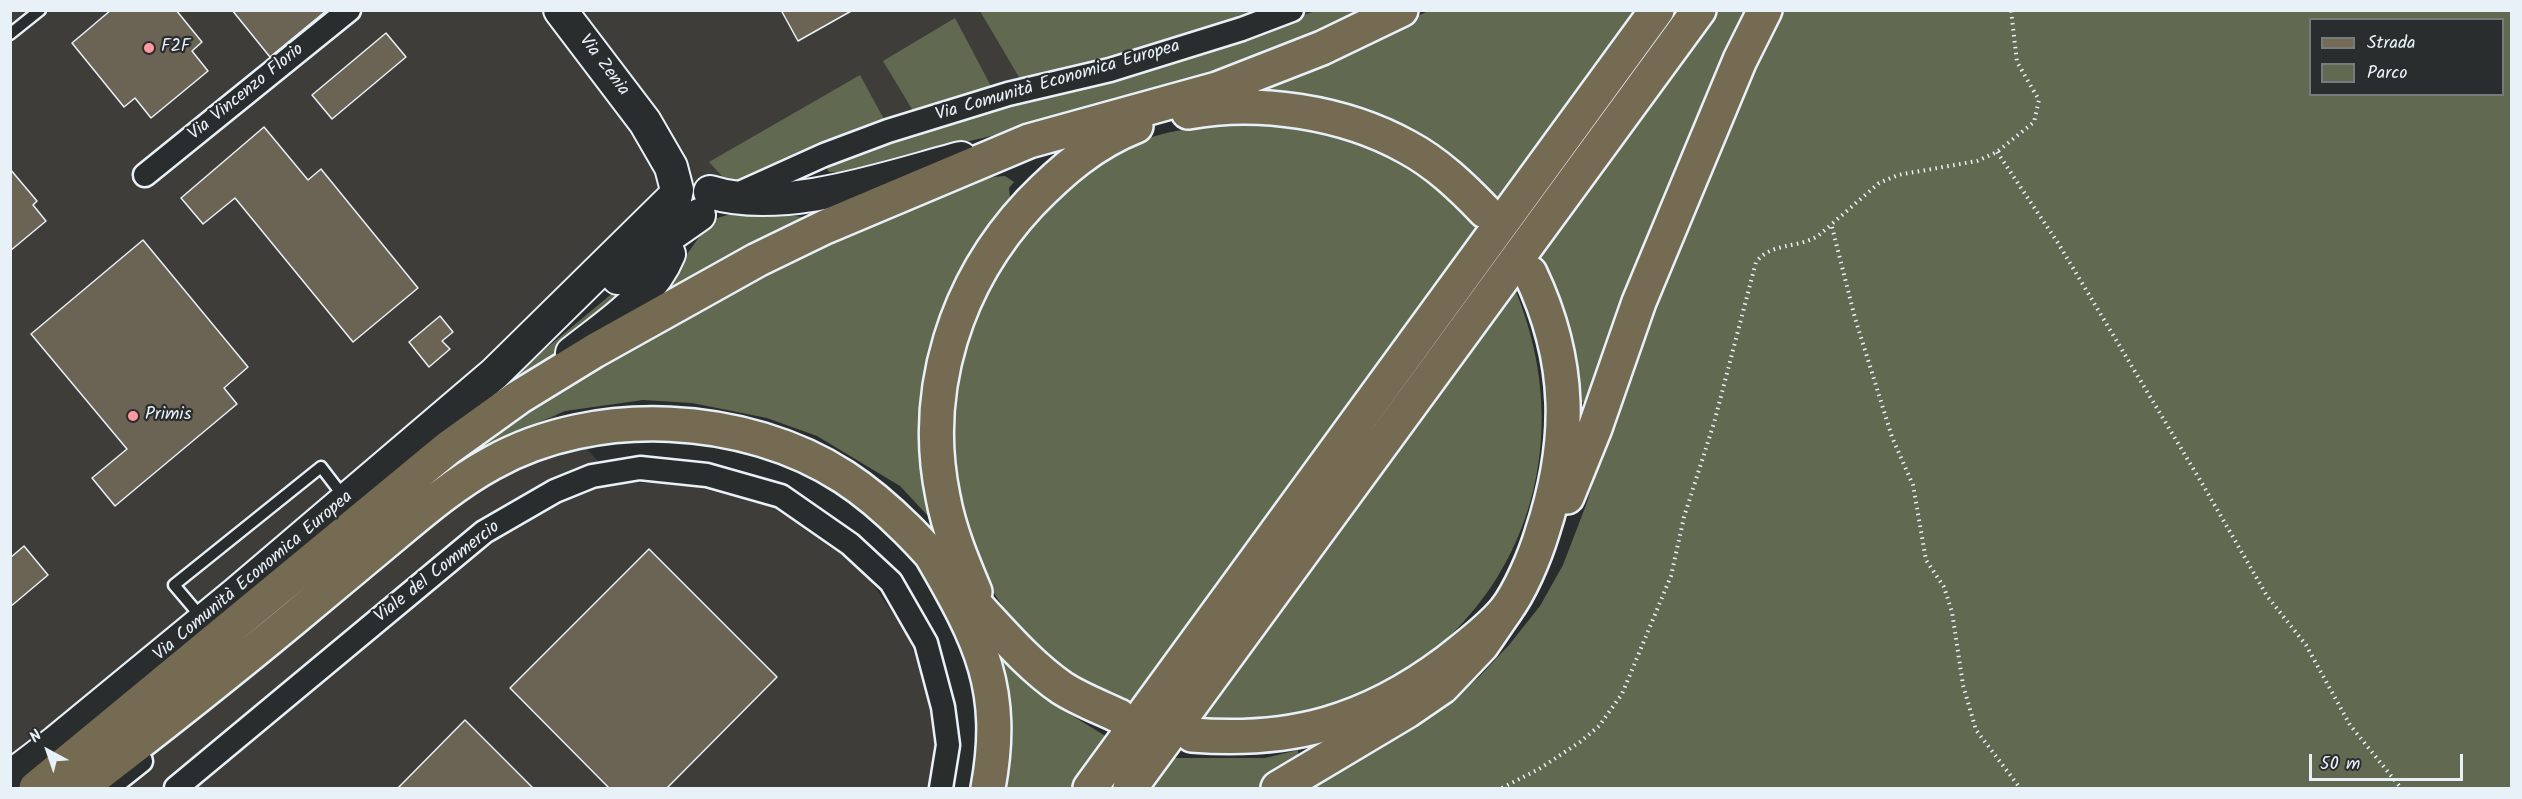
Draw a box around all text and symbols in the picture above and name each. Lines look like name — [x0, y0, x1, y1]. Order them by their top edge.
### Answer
legend — [2309, 18, 2504, 96]
text: Strada — [2367, 29, 2415, 58]
street label: Via Zenia — [573, 31, 633, 101]
place label: F2F — [161, 37, 190, 59]
street label: Via Comunità Economica Europea — [933, 37, 1183, 127]
street label: Via Vincenzo Florio — [185, 40, 309, 146]
marker: F2F — [142, 41, 156, 55]
text: Parco — [2367, 59, 2407, 88]
place label: Primis — [145, 405, 191, 427]
marker: Primis — [126, 409, 140, 423]
street label: Via Comunità Economica Europea — [150, 487, 358, 667]
street label: Viale del Commercio — [371, 517, 505, 629]
north arrow — [18, 721, 78, 781]
text: N — [24, 724, 48, 750]
scale bar — [2312, 742, 2466, 780]
text: 50 m — [2320, 750, 2360, 779]

